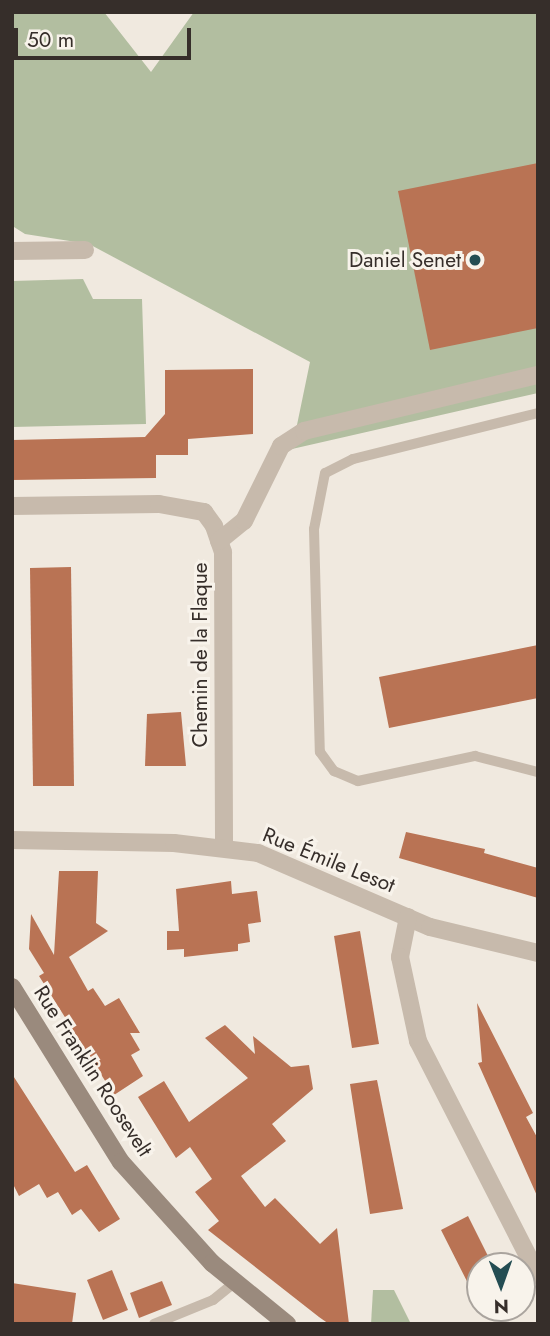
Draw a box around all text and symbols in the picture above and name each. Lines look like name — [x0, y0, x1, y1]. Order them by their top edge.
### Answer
scale bar — [18, 14, 194, 58]
text: 50 m — [27, 25, 74, 55]
place label: Daniel Senet — [349, 247, 461, 273]
marker: Daniel Senet — [467, 252, 483, 268]
street label: Chemin de la Flaque — [187, 563, 213, 747]
street label: Rue Émile Lesot — [259, 822, 399, 898]
street label: Rue Franklin Roosevelt — [28, 981, 158, 1161]
north arrow — [466, 1252, 536, 1322]
text: N — [494, 1293, 509, 1320]

